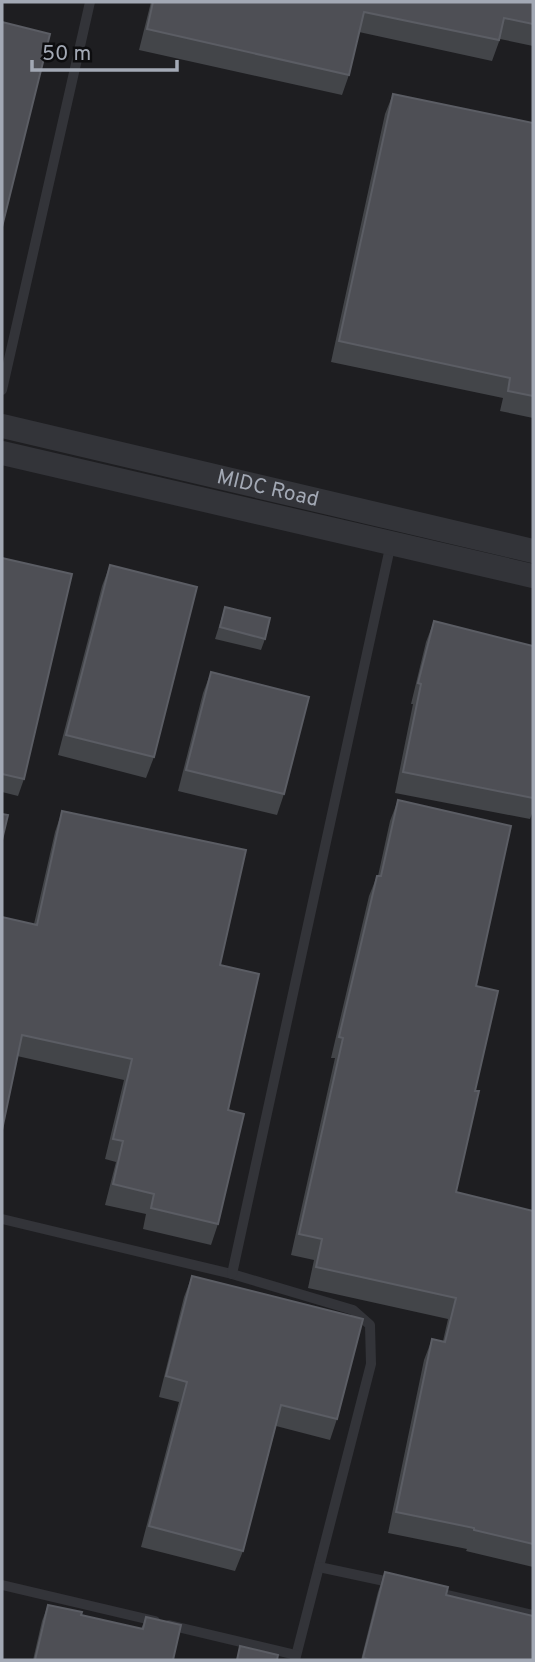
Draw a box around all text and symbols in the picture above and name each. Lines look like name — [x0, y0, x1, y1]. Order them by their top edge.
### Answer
scale bar — [32, 28, 177, 72]
text: 50 m — [42, 41, 91, 68]
street label: MIDC Road — [214, 463, 322, 514]

